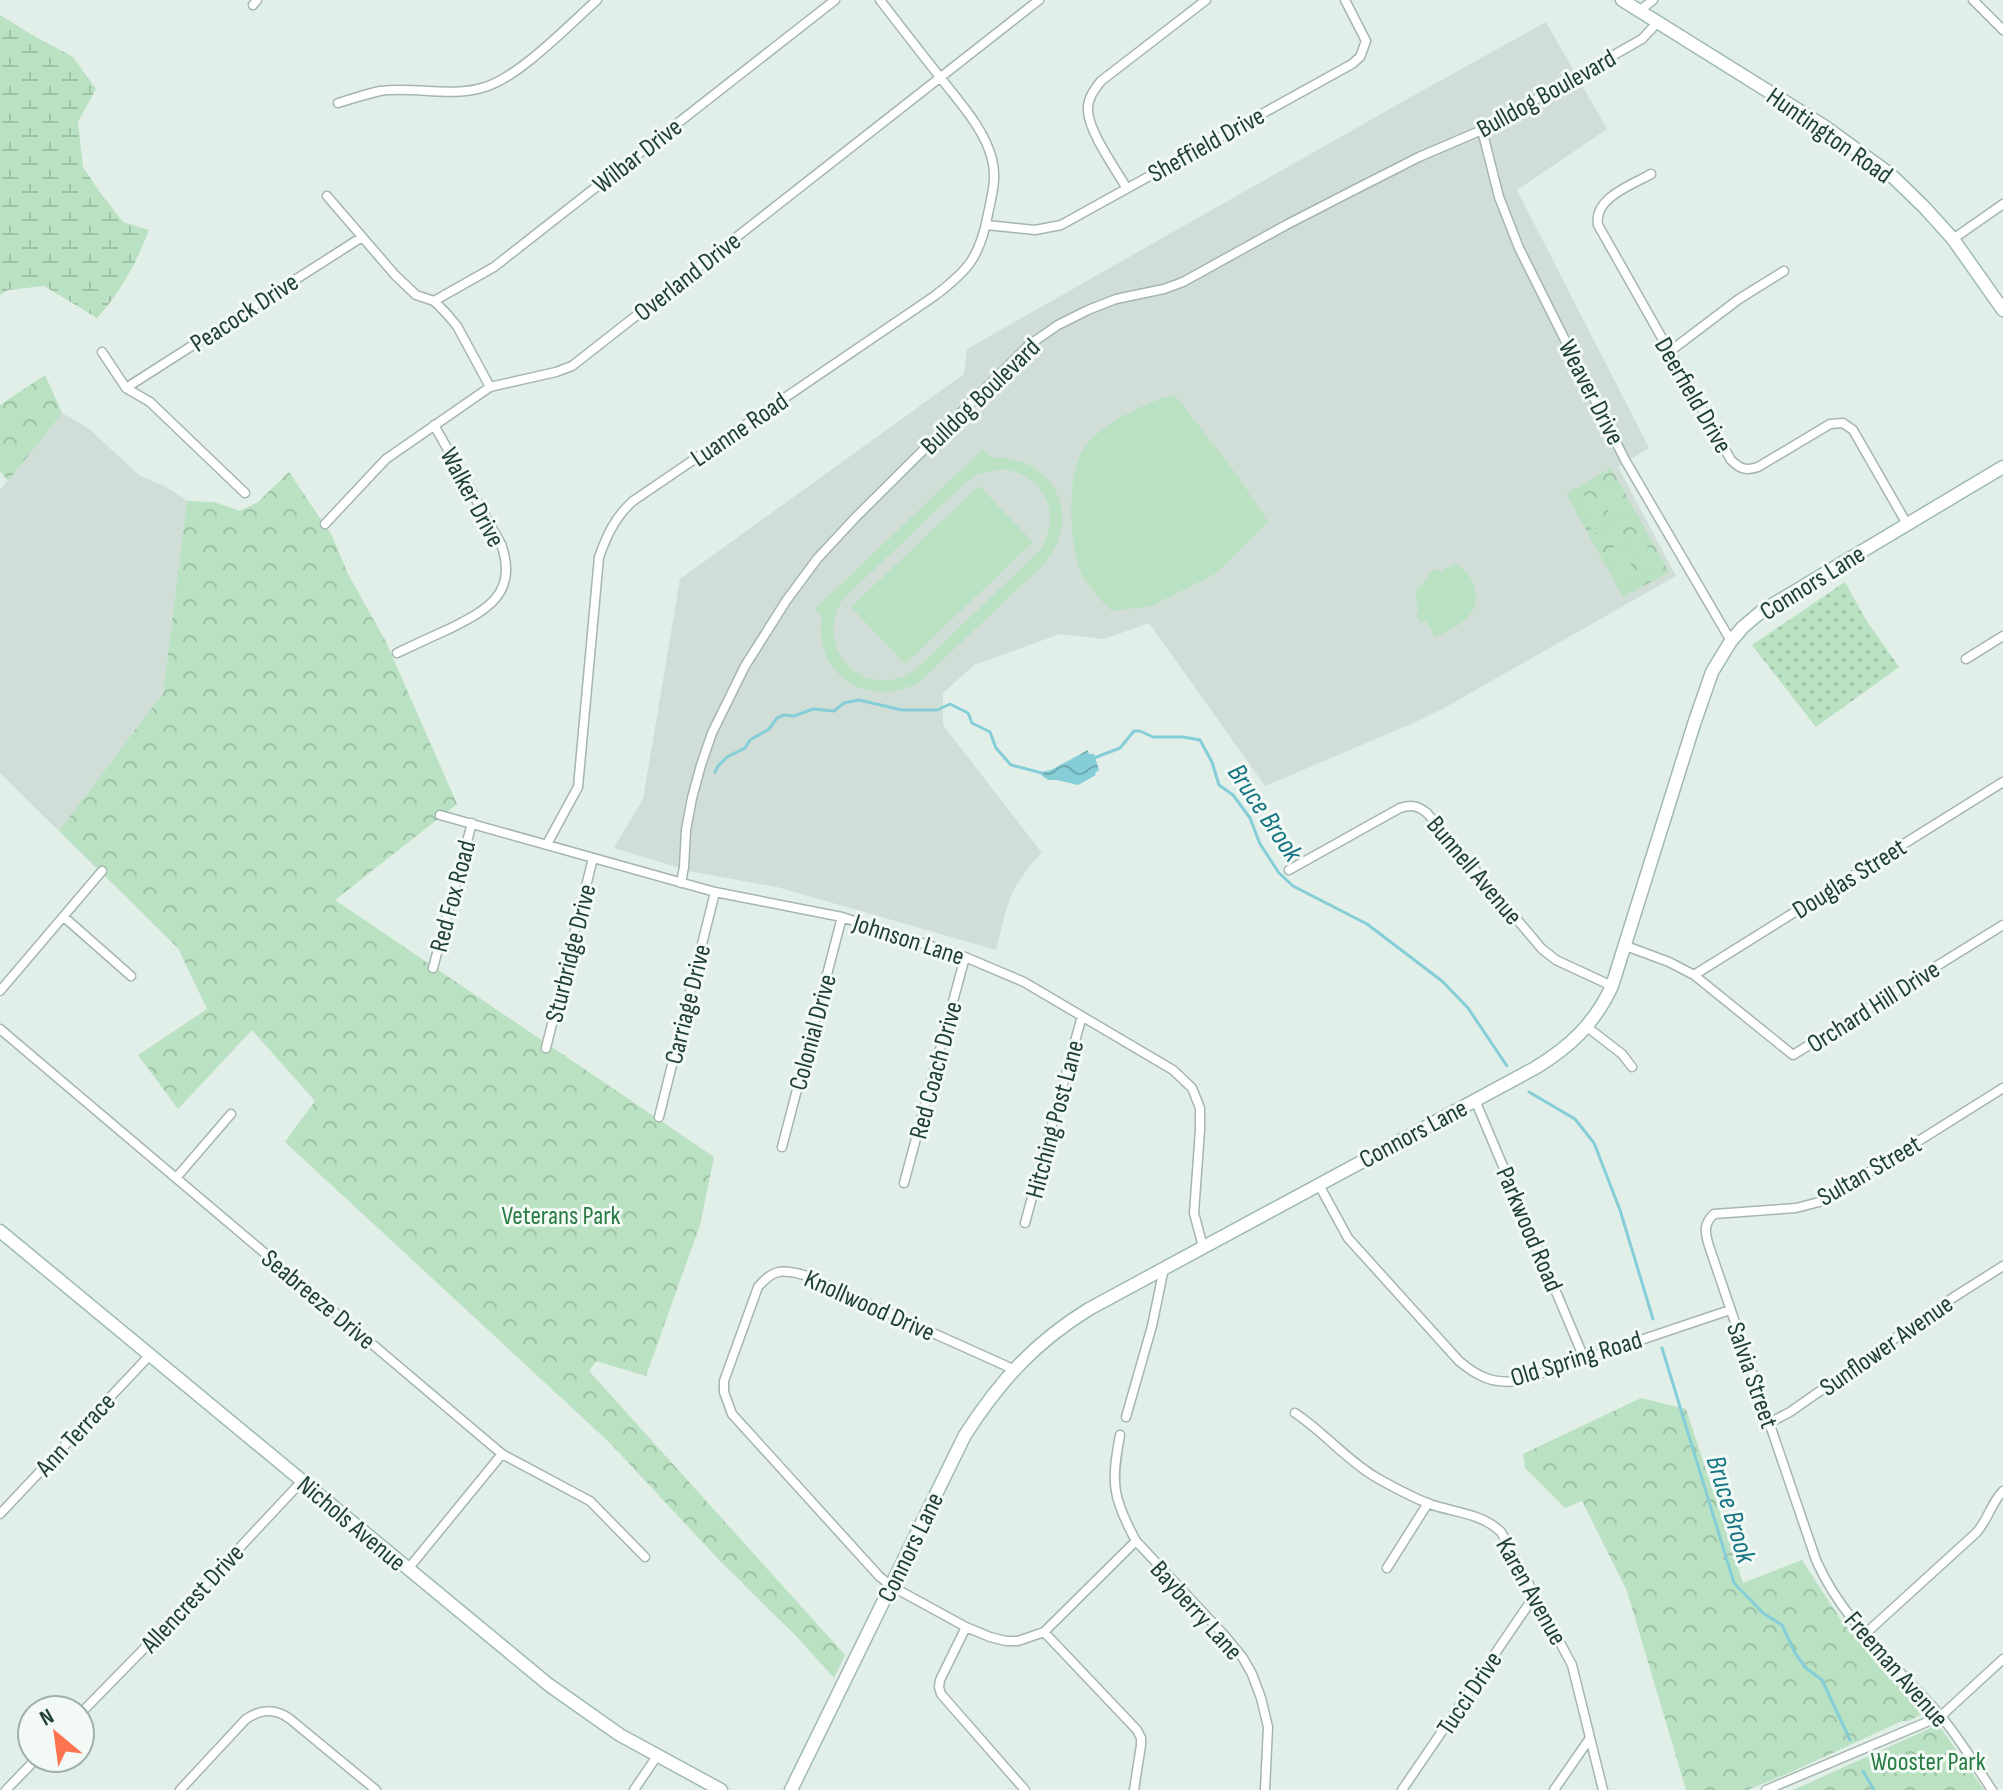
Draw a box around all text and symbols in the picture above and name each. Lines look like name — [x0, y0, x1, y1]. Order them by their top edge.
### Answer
street label: Bulldog Boulevard — [1472, 43, 1622, 145]
street label: Huntington Road — [1760, 81, 1898, 191]
street label: Sheffield Drive — [1143, 101, 1270, 190]
street label: Wilbar Drive — [587, 112, 689, 201]
street label: Overland Drive — [628, 226, 747, 328]
street label: Peacock Drive — [185, 267, 305, 360]
street label: Bulldog Boulevard — [915, 332, 1047, 462]
street label: Deerfield Drive — [1647, 332, 1738, 459]
street label: Weaver Drive — [1551, 335, 1630, 451]
street label: Luanne Road — [685, 386, 794, 474]
street label: Walker Drive — [433, 443, 511, 553]
street label: Connors Lane — [1755, 539, 1871, 628]
water label: Bruce Brook — [1220, 758, 1310, 869]
street label: Bunnell Avenue — [1419, 810, 1528, 932]
street label: Douglas Street — [1787, 832, 1912, 926]
street label: Red Fox Road — [424, 837, 483, 956]
street label: Sturbridge Drive — [539, 881, 604, 1026]
street label: Johnson Lane — [848, 908, 968, 973]
street label: Carriage Drive — [659, 941, 718, 1067]
street label: Orchard Hill Drive — [1802, 954, 1946, 1060]
street label: Colonial Drive — [783, 971, 844, 1094]
street label: Red Coach Drive — [903, 998, 970, 1143]
street label: Hitching Post Lane — [1019, 1037, 1091, 1202]
street label: Connors Lane — [1354, 1093, 1473, 1176]
street label: Sultan Street — [1812, 1129, 1927, 1213]
street label: Parkwood Road — [1488, 1163, 1569, 1297]
park label: Veterans Park — [501, 1201, 621, 1232]
street label: Seabreeze Drive — [255, 1244, 381, 1357]
street label: Knollwood Drive — [799, 1264, 939, 1349]
street label: Sunflower Avenue — [1814, 1289, 1959, 1403]
street label: Salvia Street — [1719, 1318, 1784, 1433]
street label: Old Spring Road — [1507, 1325, 1646, 1394]
street label: Ann Terrace — [29, 1387, 122, 1484]
water label: Bruce Brook — [1699, 1452, 1763, 1569]
street label: Nichols Avenue — [290, 1470, 412, 1579]
street label: Connors Lane — [872, 1488, 951, 1607]
street label: Karen Avenue — [1489, 1533, 1573, 1651]
street label: Allencrest Drive — [134, 1538, 251, 1661]
street label: Bayberry Lane — [1143, 1555, 1249, 1667]
street label: Freeman Avenue — [1837, 1606, 1955, 1734]
street label: Tucci Drive — [1431, 1646, 1510, 1742]
north arrow — [16, 1694, 96, 1774]
text: N — [35, 1703, 59, 1732]
park label: Wooster Park — [1870, 1747, 1986, 1778]

